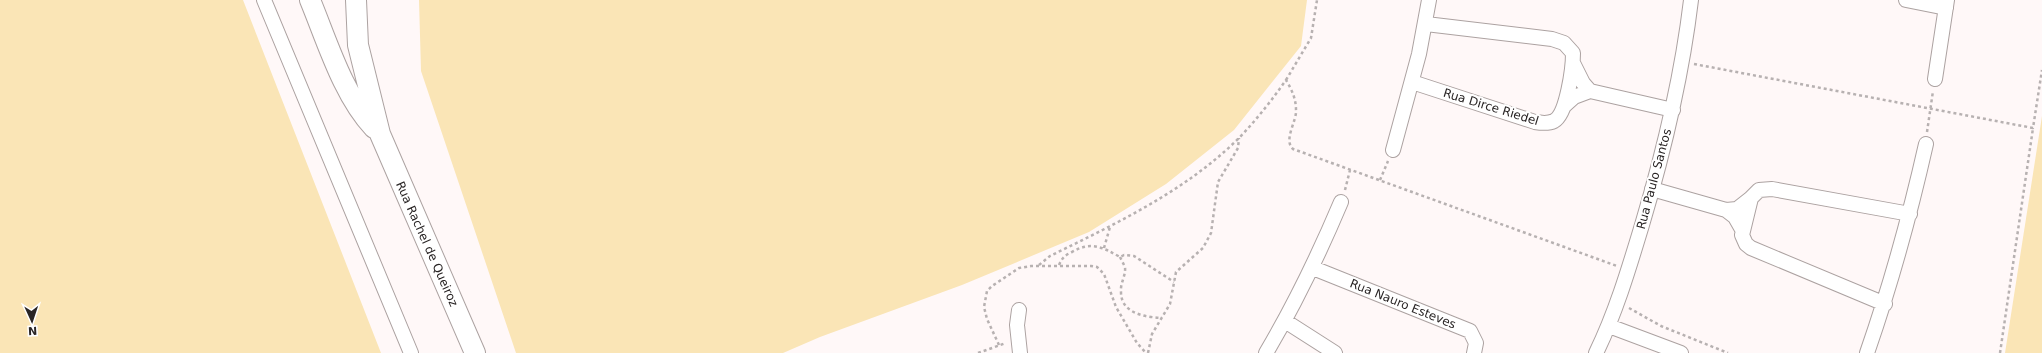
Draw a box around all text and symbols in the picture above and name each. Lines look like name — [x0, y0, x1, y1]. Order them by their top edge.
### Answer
street label: Rua Dirce Riedel — [1442, 86, 1540, 128]
street label: Rua Paulo Santos — [1634, 127, 1674, 231]
street label: Rua Rachel de Queiroz — [393, 179, 461, 309]
street label: Rua Nauro Esteves — [1348, 276, 1458, 332]
north arrow — [12, 301, 52, 341]
text: N — [28, 324, 37, 337]

